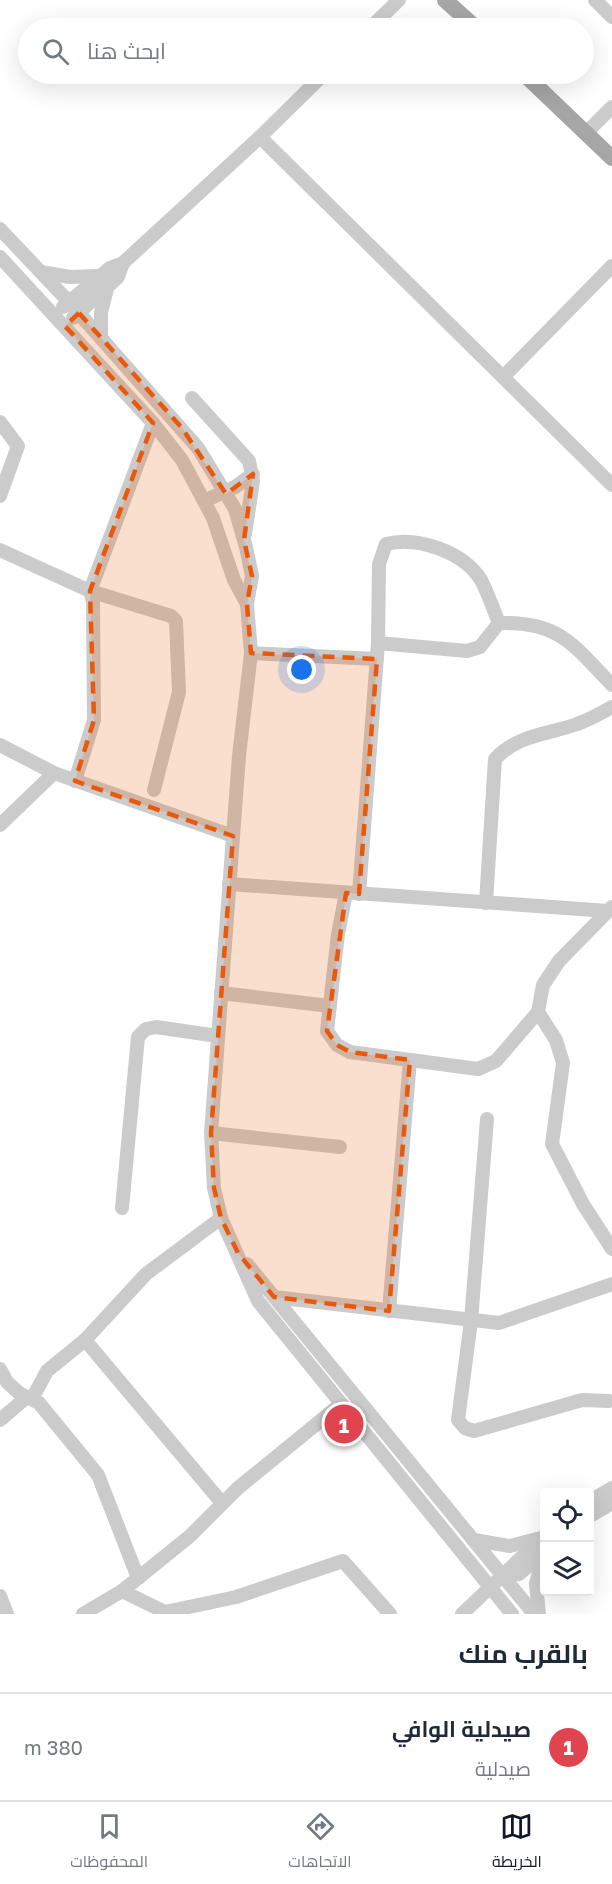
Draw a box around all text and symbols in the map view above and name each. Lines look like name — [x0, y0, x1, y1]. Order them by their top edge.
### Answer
search box — [18, 18, 594, 84]
icon: search — [39, 35, 72, 68]
text: ابحث هنا — [87, 37, 166, 64]
your location — [287, 655, 316, 684]
pin: 1 — [324, 1402, 364, 1446]
map controls — [540, 1488, 594, 1596]
button: locate — [540, 1488, 594, 1542]
button: layers — [540, 1542, 594, 1596]
text: بالقرب منك — [459, 1638, 588, 1669]
text: صيدلية الوافي — [392, 1715, 531, 1742]
text: 380 m — [24, 1735, 83, 1759]
text: 1 — [563, 1735, 574, 1759]
text: صيدلية — [475, 1756, 531, 1780]
tab: المحفوظات — [70, 1810, 148, 1876]
tab: الاتجاهات — [288, 1810, 352, 1876]
tab: الخريطة — [492, 1810, 542, 1876]

